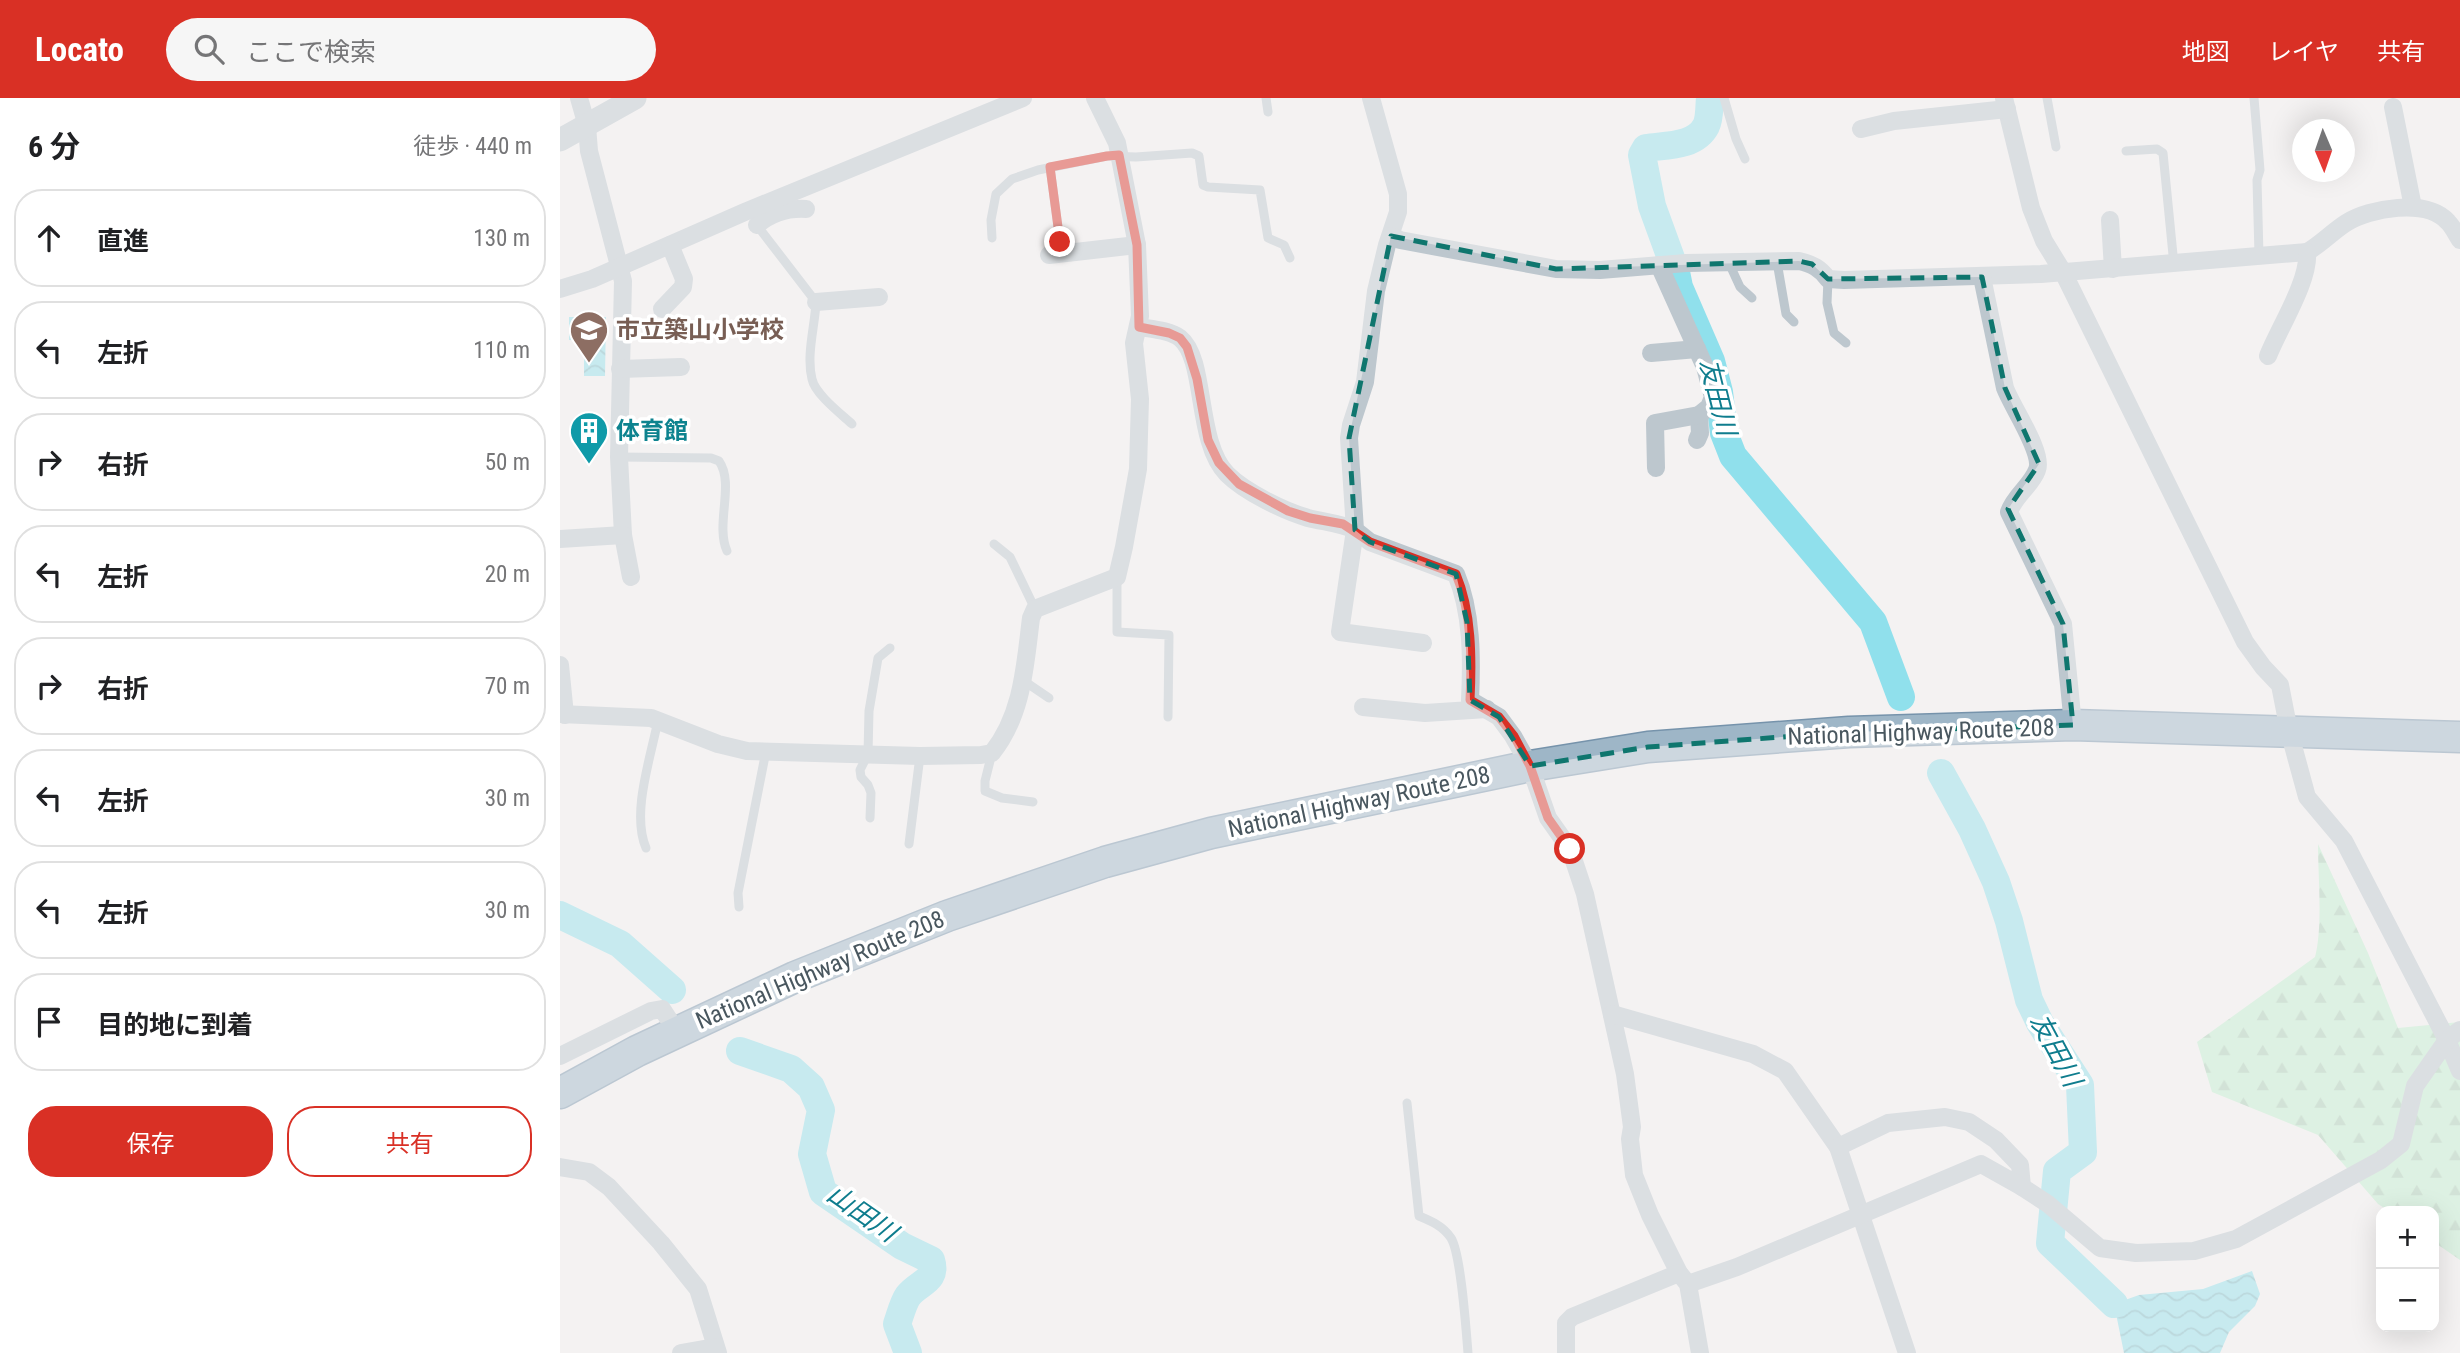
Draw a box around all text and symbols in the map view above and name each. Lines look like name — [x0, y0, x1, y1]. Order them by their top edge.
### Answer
search box — [166, 18, 656, 81]
text: Locato — [35, 30, 124, 69]
icon: search — [190, 30, 228, 68]
text: ここで検索 — [246, 37, 376, 67]
text: 地図 — [2182, 38, 2230, 66]
text: レイヤ — [2268, 38, 2339, 66]
text: 共有 — [2377, 38, 2425, 66]
north arrow — [2292, 119, 2355, 182]
text: 6 分 — [28, 129, 80, 164]
text: 徒歩 · 440 m — [413, 133, 532, 160]
icon: ahead — [30, 219, 68, 257]
text: 130 m — [473, 225, 530, 252]
text: 直進 — [97, 226, 149, 256]
route end — [1044, 226, 1075, 257]
school or university icon: 市立築山小学校 — [568, 309, 610, 364]
place label: 市立築山小学校 — [616, 316, 784, 344]
icon: left — [30, 331, 68, 369]
text: 110 m — [473, 337, 530, 364]
text: 左折 — [97, 338, 149, 368]
water label: 友田川 — [1694, 356, 1743, 441]
building icon: 体育館 — [568, 410, 610, 465]
place label: 体育館 — [616, 417, 688, 445]
icon: right — [30, 443, 68, 481]
text: 50 m — [485, 449, 530, 476]
text: 右折 — [97, 450, 149, 480]
icon: left — [30, 555, 68, 593]
text: 20 m — [485, 561, 530, 588]
text: 左折 — [97, 562, 149, 592]
icon: right — [30, 667, 68, 705]
text: 70 m — [485, 673, 530, 700]
text: 右折 — [97, 674, 149, 704]
street label: National Highway Route 208 — [1787, 713, 2055, 751]
street label: National Highway Route 208 — [1225, 761, 1493, 843]
icon: left — [30, 779, 68, 817]
text: 30 m — [485, 785, 530, 812]
text: 左折 — [97, 786, 149, 816]
route start — [1554, 833, 1585, 864]
icon: left — [30, 891, 68, 929]
text: 30 m — [485, 897, 530, 924]
text: 左折 — [97, 898, 149, 928]
street label: National Highway Route 208 — [692, 905, 948, 1035]
icon: arrive — [30, 1003, 68, 1041]
water label: 友田川 — [2024, 1009, 2089, 1094]
text: 目的地に到着 — [97, 1010, 253, 1040]
button: 保存 — [28, 1106, 273, 1177]
button: 共有 — [287, 1106, 532, 1177]
water label: 山田川 — [821, 1178, 905, 1249]
map controls — [2376, 1206, 2439, 1332]
button: + — [2376, 1206, 2439, 1269]
button: − — [2376, 1269, 2439, 1332]

